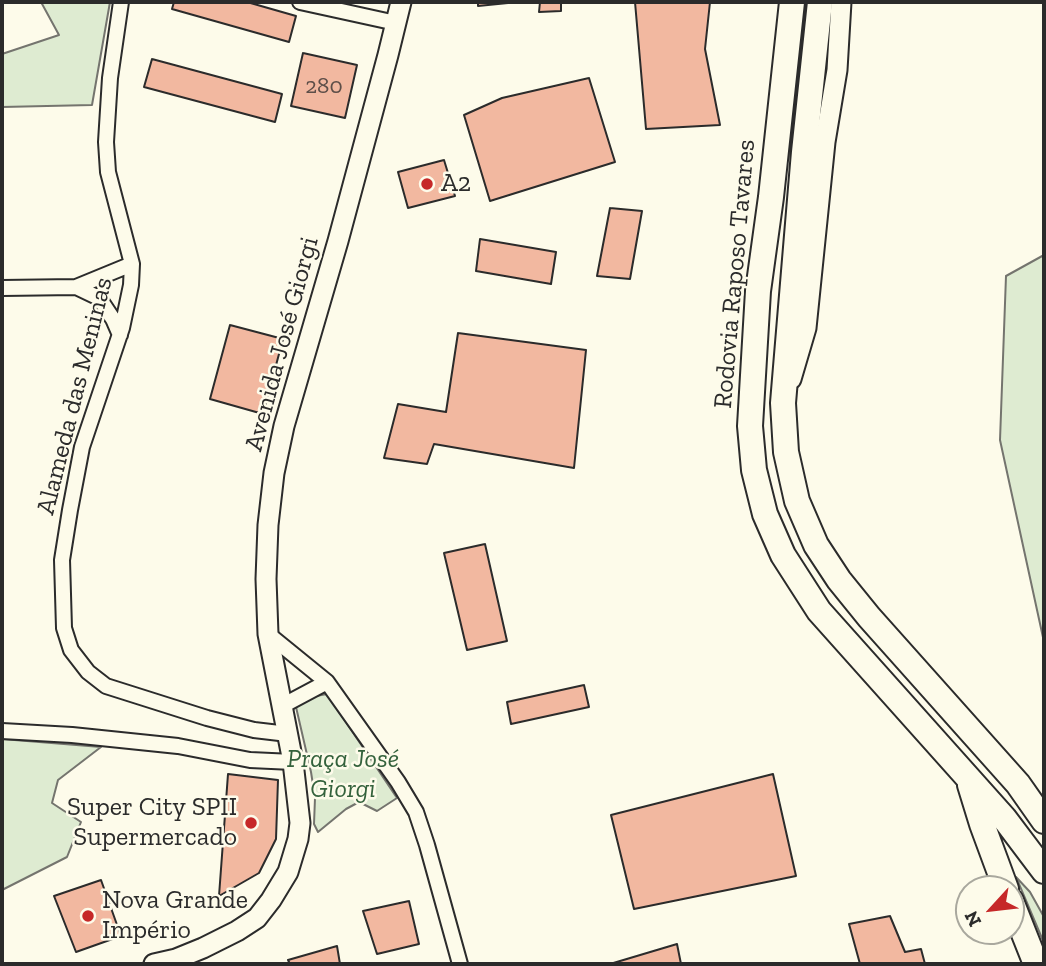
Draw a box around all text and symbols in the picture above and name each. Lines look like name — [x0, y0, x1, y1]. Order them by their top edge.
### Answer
house number: 280 — [305, 72, 343, 100]
street label: Rodovia Raposo Tavares — [708, 138, 762, 410]
place label: A2 — [441, 168, 471, 200]
marker: A2 — [419, 176, 435, 192]
street label: Avenida José Giorgi — [238, 233, 326, 455]
street label: Alameda das Meninas — [30, 274, 120, 518]
park label: Praça José Giorgi — [287, 744, 399, 806]
place label: Super City SPII Supermercado — [67, 792, 237, 854]
marker: Super City SPII Supermercado — [243, 815, 259, 831]
north arrow — [955, 875, 1025, 945]
place label: Nova Grande Império — [102, 885, 248, 946]
text: N — [959, 907, 986, 931]
marker: Nova Grande Império — [80, 908, 96, 924]

